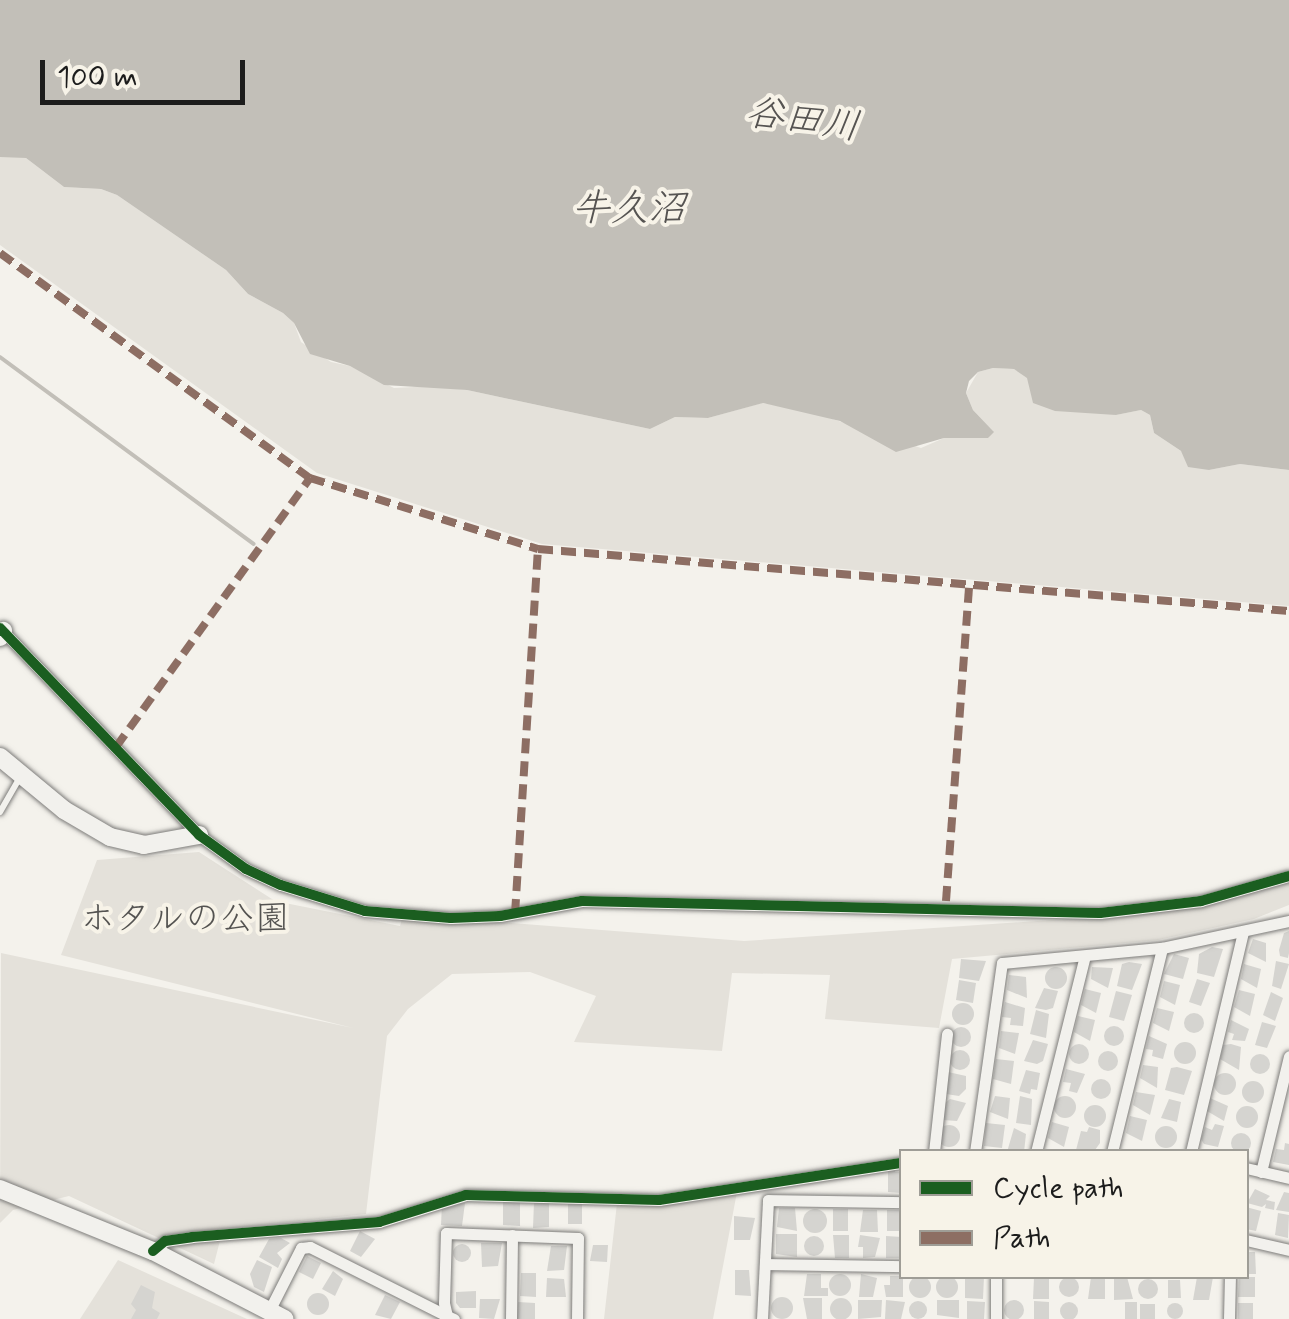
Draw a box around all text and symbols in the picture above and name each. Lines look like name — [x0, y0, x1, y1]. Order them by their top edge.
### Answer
scale bar — [45, 40, 250, 102]
text: 100 m — [57, 58, 138, 97]
water label: 谷田川 — [743, 90, 863, 152]
water label: 牛久沼 — [572, 187, 686, 233]
park label: ホタルの公園 — [80, 898, 290, 940]
legend — [899, 1149, 1249, 1279]
text: Cycle path — [993, 1169, 1124, 1208]
text: Path — [993, 1219, 1051, 1258]

